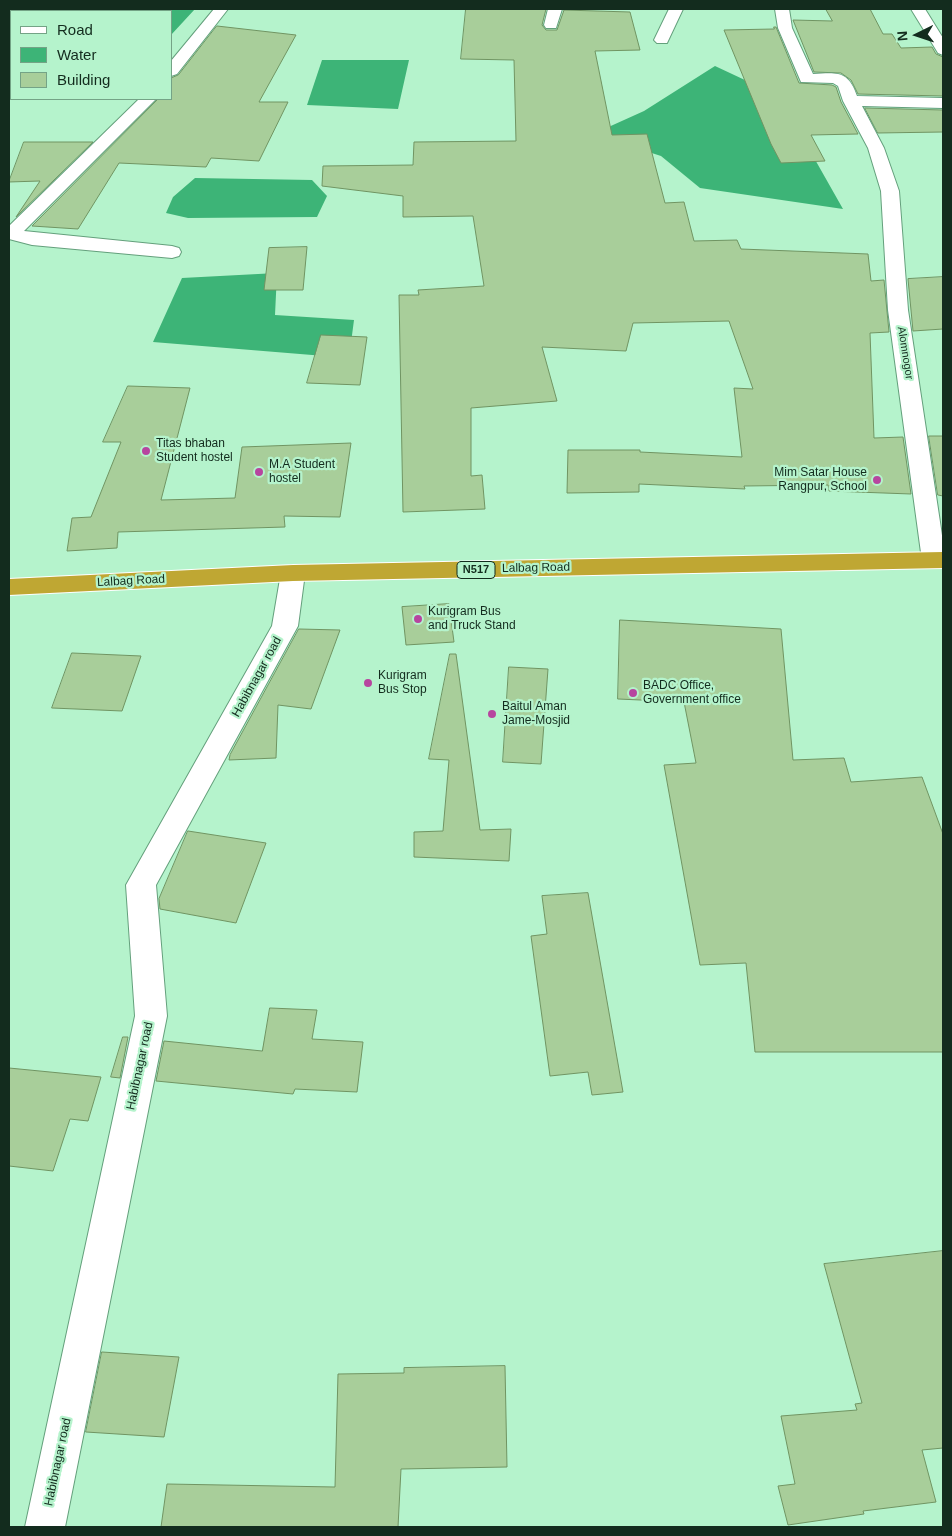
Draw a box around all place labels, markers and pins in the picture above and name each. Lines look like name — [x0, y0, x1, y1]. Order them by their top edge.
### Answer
place label: Titas bhaban Student hostel — [156, 437, 233, 465]
marker: Titas bhaban Student hostel — [140, 445, 152, 457]
place label: M.A Student hostel — [269, 458, 335, 486]
marker: M.A Student hostel — [253, 466, 265, 478]
place label: Mim Satar House Rangpur, School — [774, 466, 867, 494]
marker: Mim Satar House Rangpur, School — [871, 474, 883, 486]
place label: Kurigram Bus and Truck Stand — [428, 605, 516, 633]
marker: Kurigram Bus and Truck Stand — [412, 613, 424, 625]
place label: Kurigram Bus Stop — [378, 669, 427, 697]
marker: Kurigram Bus Stop — [362, 677, 374, 689]
place label: BADC Office, Government office — [643, 679, 741, 707]
marker: BADC Office, Government office — [627, 687, 639, 699]
place label: Baitul Aman Jame-Mosjid — [502, 700, 570, 728]
marker: Baitul Aman Jame-Mosjid — [486, 708, 498, 720]

